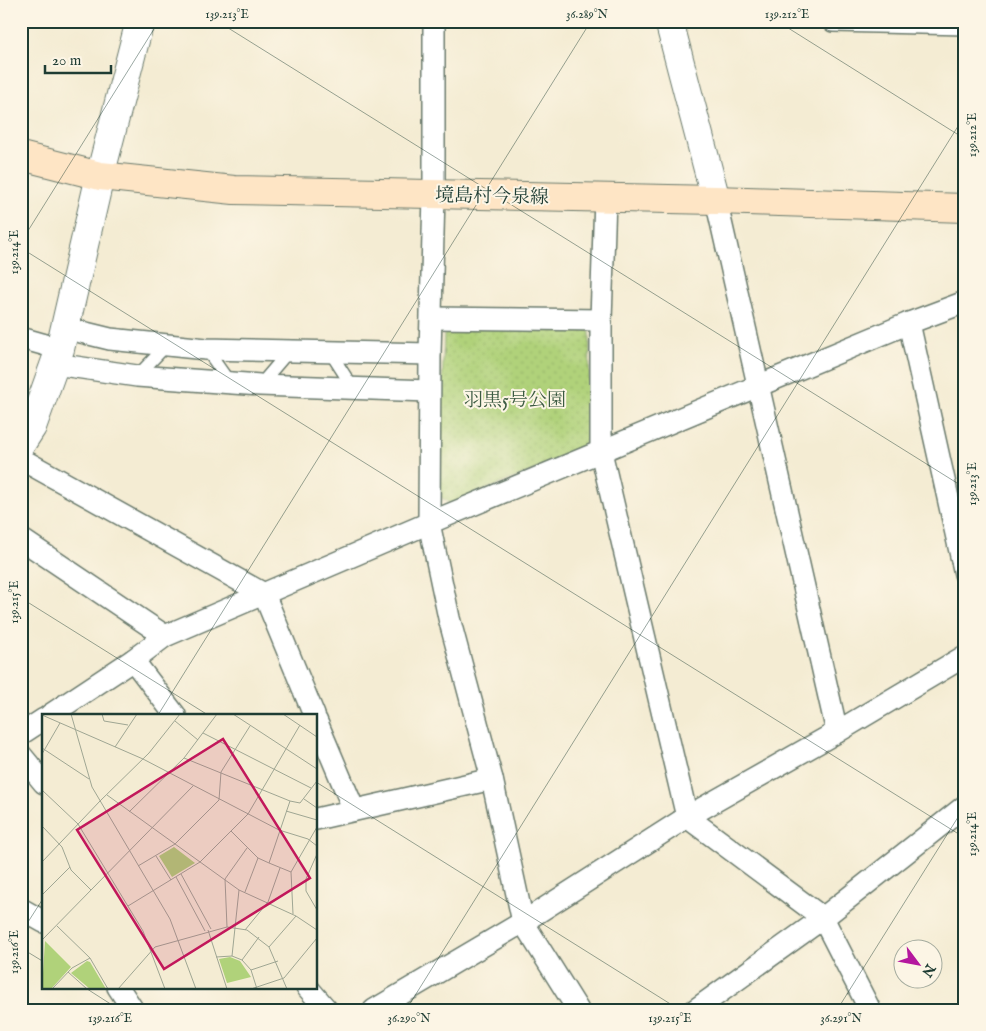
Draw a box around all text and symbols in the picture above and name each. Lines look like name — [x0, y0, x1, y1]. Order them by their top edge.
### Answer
text: 139.213°E — [205, 7, 249, 22]
text: 36.289°N — [566, 7, 609, 22]
text: 139.212°E — [765, 7, 809, 22]
scale bar — [45, 42, 111, 74]
text: 20 m — [52, 51, 82, 70]
text: 139.212°E — [965, 113, 980, 157]
street label: 境島村今泉線 — [435, 184, 549, 210]
text: 139.214°E — [7, 230, 22, 274]
park label: 羽黒5号公園 — [464, 389, 566, 413]
text: 139.213°E — [965, 462, 980, 506]
text: 139.215°E — [7, 580, 22, 624]
inset map — [42, 714, 318, 988]
text: 139.214°E — [965, 812, 980, 856]
text: 139.216°E — [7, 930, 22, 974]
north arrow — [894, 938, 944, 988]
text: N — [917, 960, 940, 980]
text: 139.216°E — [88, 1011, 132, 1026]
text: 36.290°N — [387, 1011, 431, 1026]
text: 139.215°E — [648, 1011, 692, 1026]
text: 36.291°N — [820, 1011, 862, 1026]

